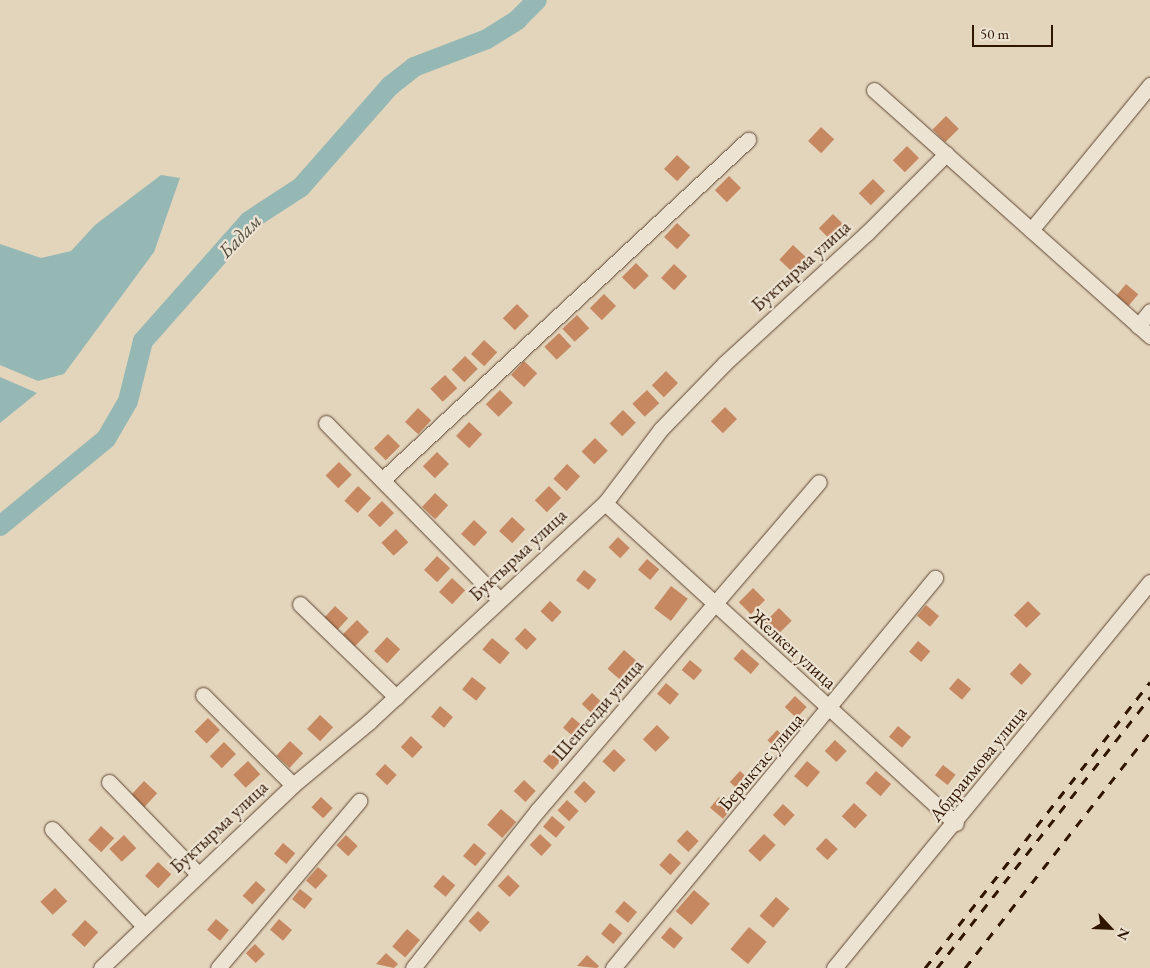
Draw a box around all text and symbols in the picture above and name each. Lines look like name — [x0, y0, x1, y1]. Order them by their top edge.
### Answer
scale bar — [975, 15, 1056, 47]
text: 50 m — [980, 24, 1009, 43]
water label: Бадам — [213, 209, 267, 263]
street label: Буктырма улица — [747, 216, 855, 316]
street label: Буктырма улица — [464, 504, 572, 606]
street label: Желкен улица — [745, 604, 841, 694]
street label: Шенгелди улица — [548, 655, 648, 765]
street label: Абдраимова улица — [924, 702, 1032, 826]
street label: Берыктас улица — [714, 709, 808, 815]
street label: Буктырма улица — [165, 776, 273, 878]
north arrow — [1085, 903, 1135, 953]
text: N — [1113, 925, 1134, 943]

